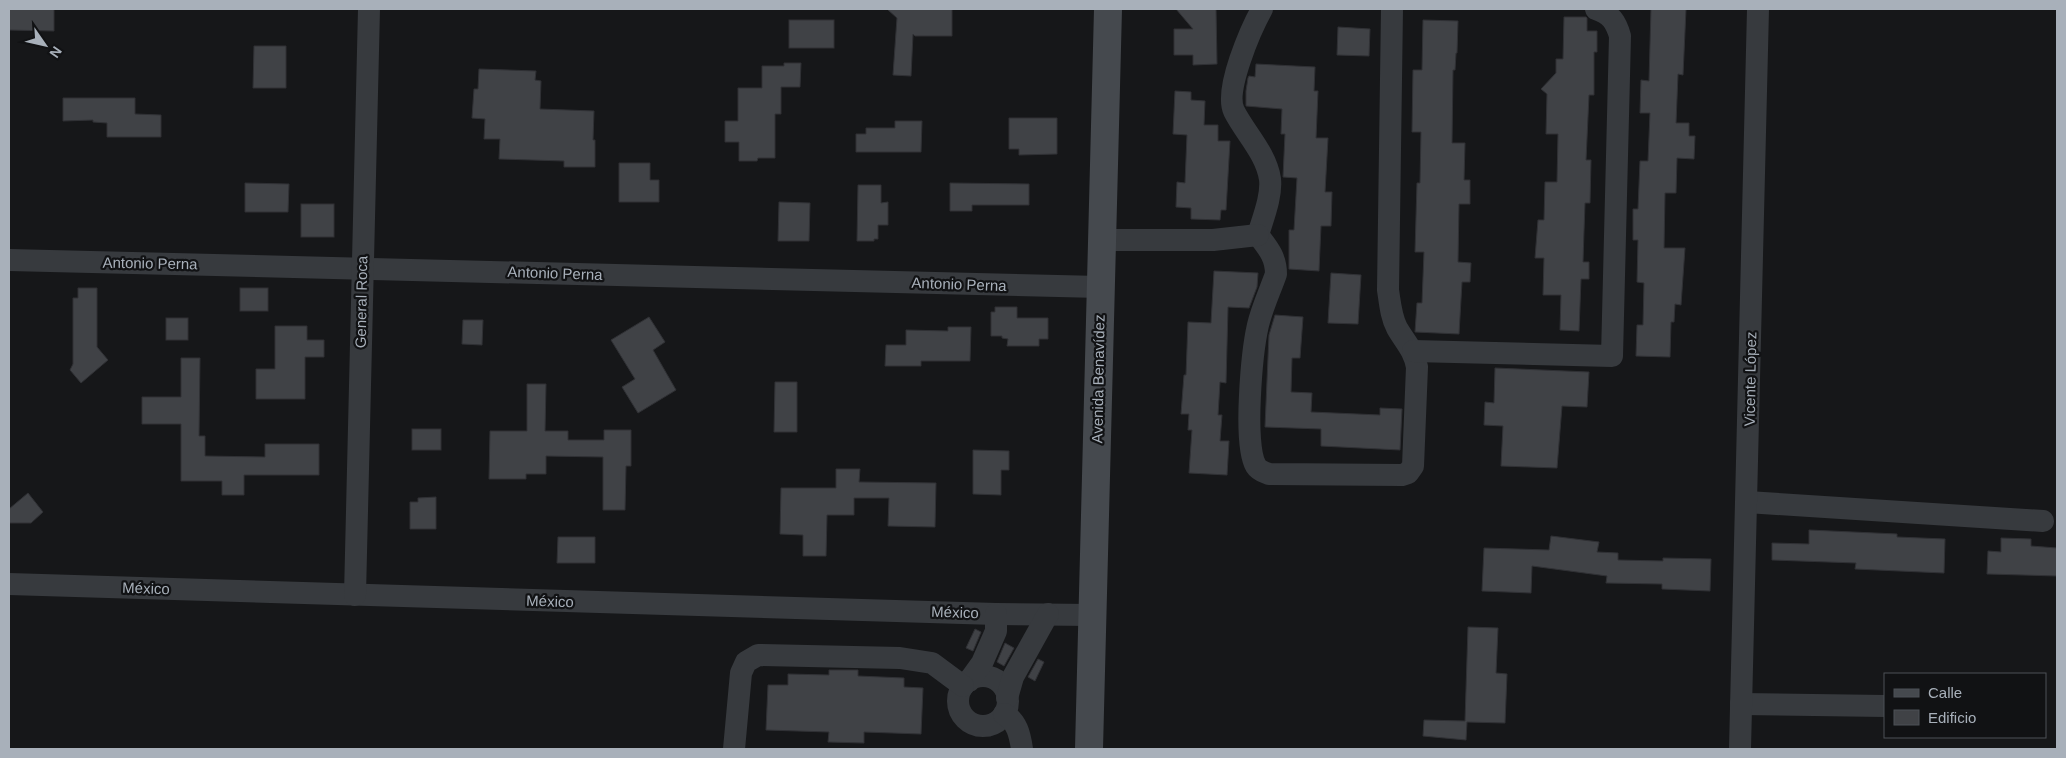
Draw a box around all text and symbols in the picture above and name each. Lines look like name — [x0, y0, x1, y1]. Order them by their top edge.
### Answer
north arrow — [20, 20, 70, 70]
text: N — [46, 44, 65, 61]
street label: Antonio Perna — [102, 254, 198, 272]
street label: General Roca — [352, 255, 370, 348]
street label: Antonio Perna — [507, 263, 603, 283]
street label: Antonio Perna — [911, 274, 1007, 294]
street label: Avenida Benavídez — [1088, 314, 1108, 444]
street label: Vicente López — [1741, 331, 1759, 427]
street label: México — [122, 579, 170, 597]
street label: México — [526, 592, 574, 610]
street label: México — [931, 603, 979, 621]
legend — [1884, 673, 2046, 738]
text: Calle — [1928, 684, 1962, 701]
text: Edificio — [1928, 709, 1976, 726]

